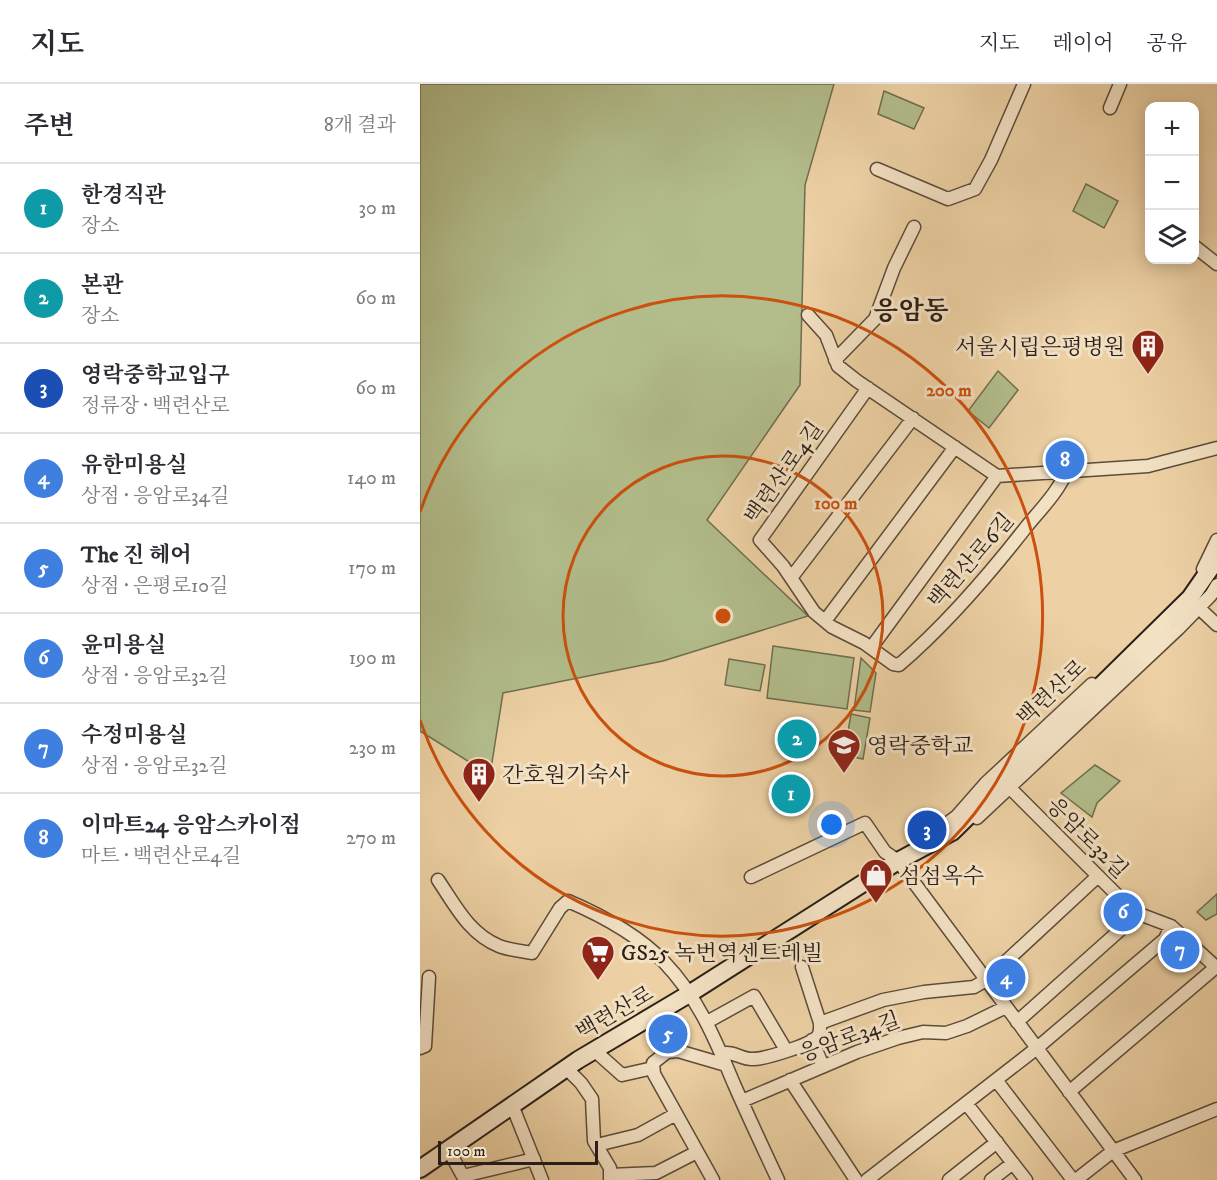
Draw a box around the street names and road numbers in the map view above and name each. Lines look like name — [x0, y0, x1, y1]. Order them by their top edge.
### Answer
street label: 백련산로4길 — [739, 416, 829, 529]
street label: 백련산로6길 — [922, 508, 1020, 614]
street label: 백련산로 — [1012, 654, 1092, 732]
street label: 응암로32길 — [1041, 792, 1133, 884]
street label: 백련산로 — [571, 980, 658, 1046]
street label: 응암로34길 — [795, 1007, 904, 1068]

